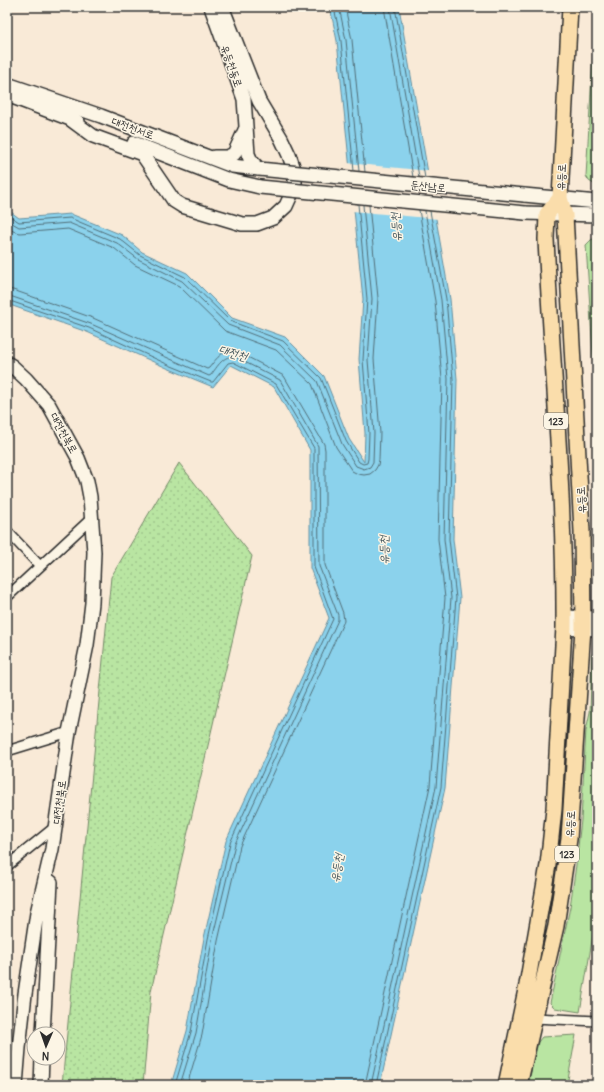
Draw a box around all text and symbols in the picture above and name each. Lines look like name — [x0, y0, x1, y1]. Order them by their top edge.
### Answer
street label: 유등천동로 — [218, 43, 246, 89]
street label: 대전천서로 — [110, 114, 156, 142]
street label: 유등로 — [553, 163, 569, 191]
street label: 둔산남로 — [410, 177, 446, 195]
water label: 유등천 — [387, 211, 404, 242]
water label: 대전천 — [217, 341, 250, 364]
street label: 대전천북로 — [47, 410, 81, 456]
road number: 123 — [544, 413, 568, 429]
street label: 유등로 — [573, 486, 589, 514]
water label: 유등천 — [376, 534, 391, 565]
street label: 대전천북로 — [49, 779, 69, 825]
street label: 유등로 — [562, 810, 578, 838]
road number: 123 — [555, 846, 579, 862]
water label: 유등천 — [327, 851, 347, 883]
north arrow — [26, 1026, 66, 1066]
text: N — [42, 1049, 50, 1063]

